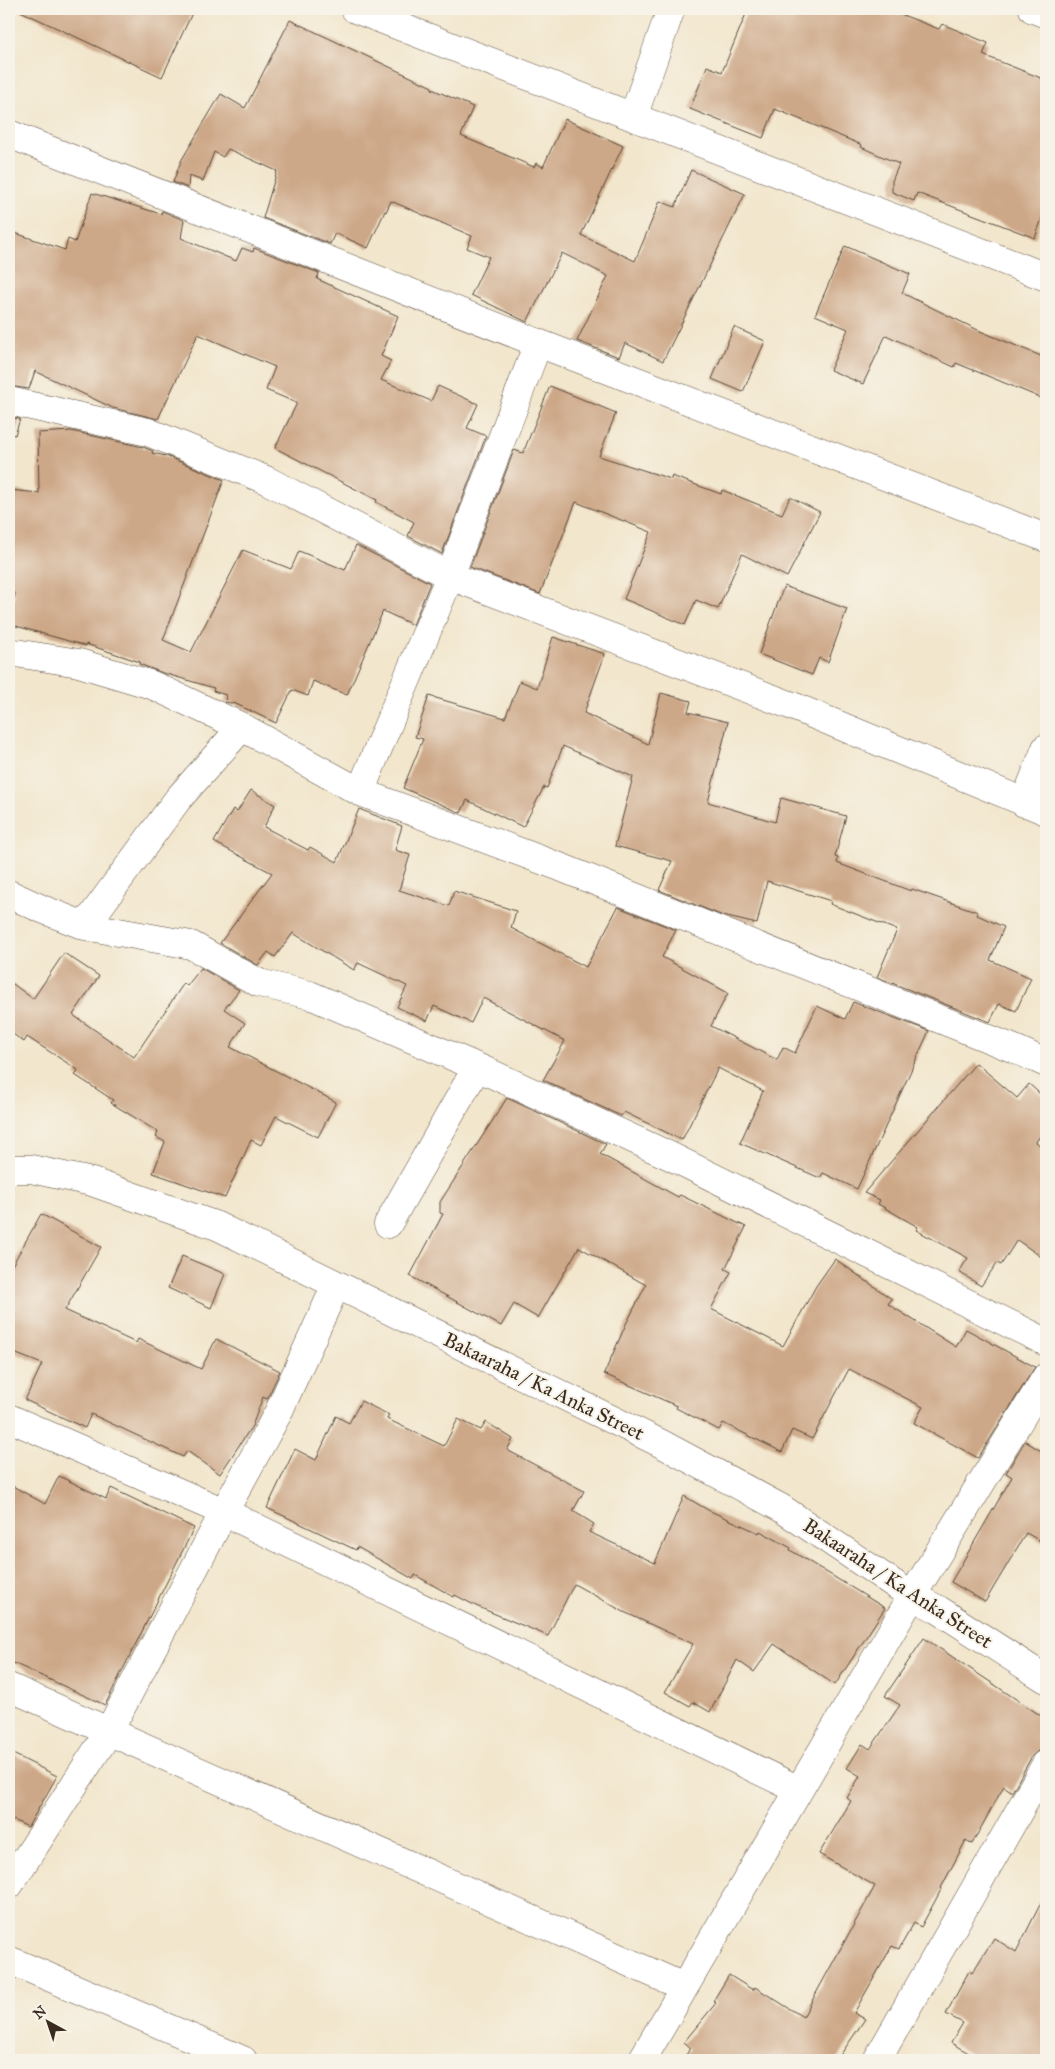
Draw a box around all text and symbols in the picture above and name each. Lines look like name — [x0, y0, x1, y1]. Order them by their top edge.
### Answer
street label: Bakaaraha / Ka Anka Street — [440, 1327, 648, 1445]
street label: Bakaaraha / Ka Anka Street — [799, 1513, 997, 1653]
north arrow — [22, 1996, 72, 2046]
text: N — [30, 2002, 50, 2023]

